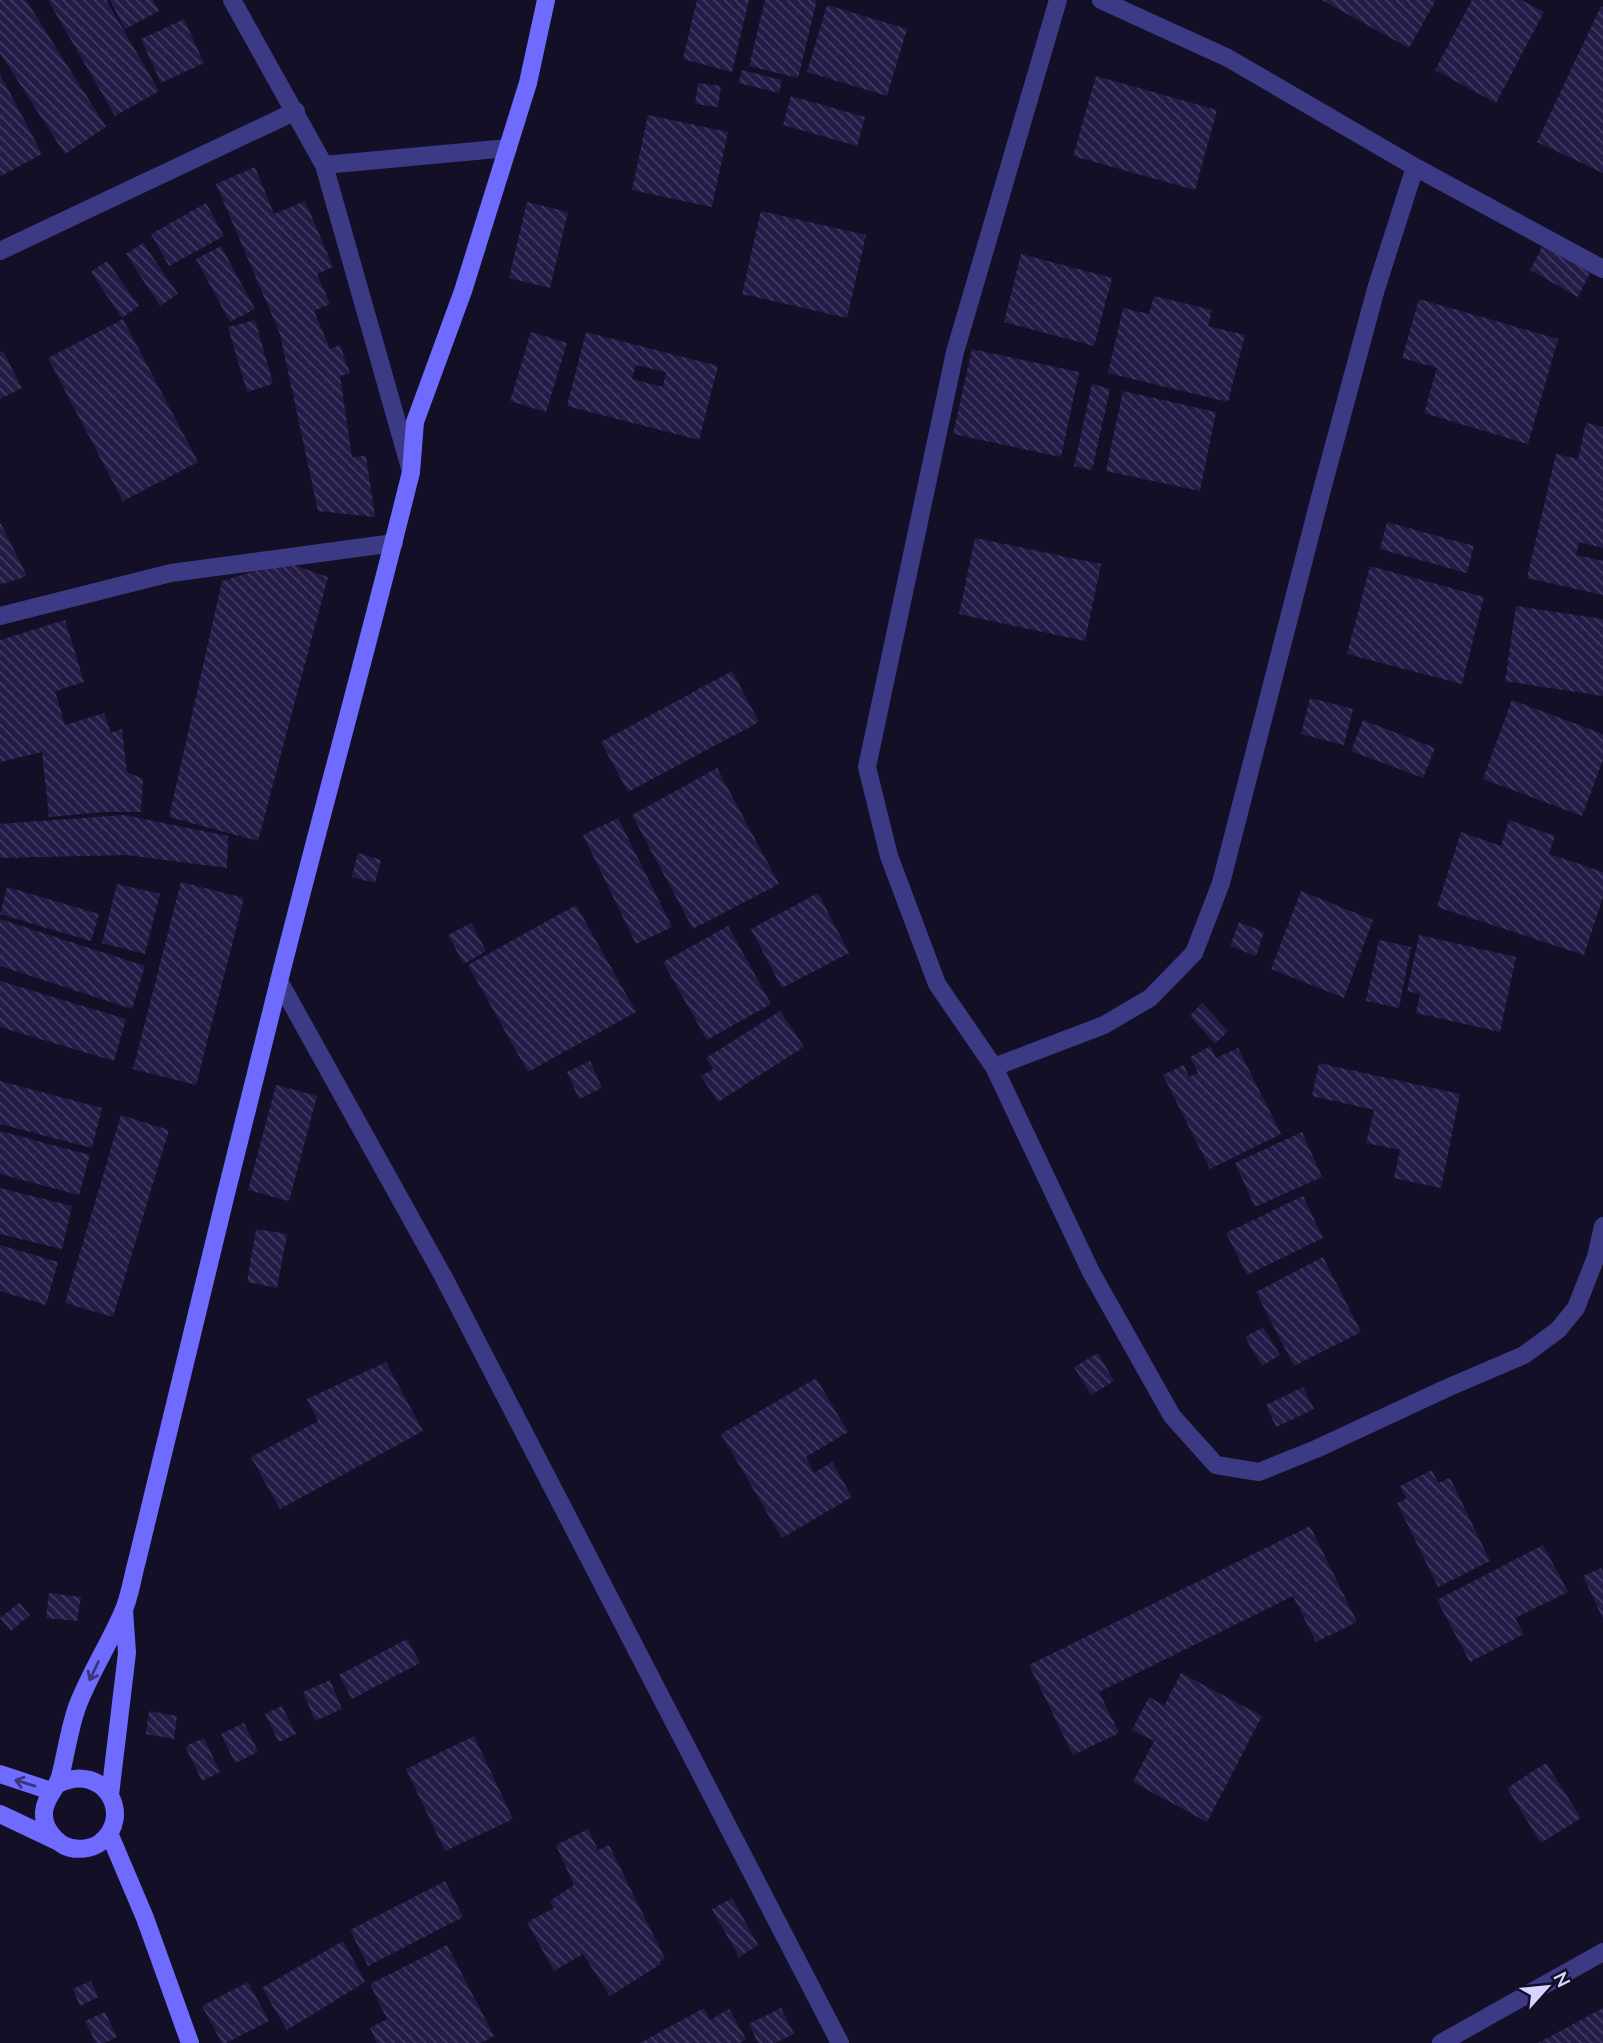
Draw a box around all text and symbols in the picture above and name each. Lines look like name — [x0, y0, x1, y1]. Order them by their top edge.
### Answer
one-way arrow — [86, 1660, 100, 1681]
one-way arrow — [14, 1776, 36, 1789]
north arrow — [1512, 1952, 1582, 2022]
text: N — [1546, 1967, 1576, 1992]

